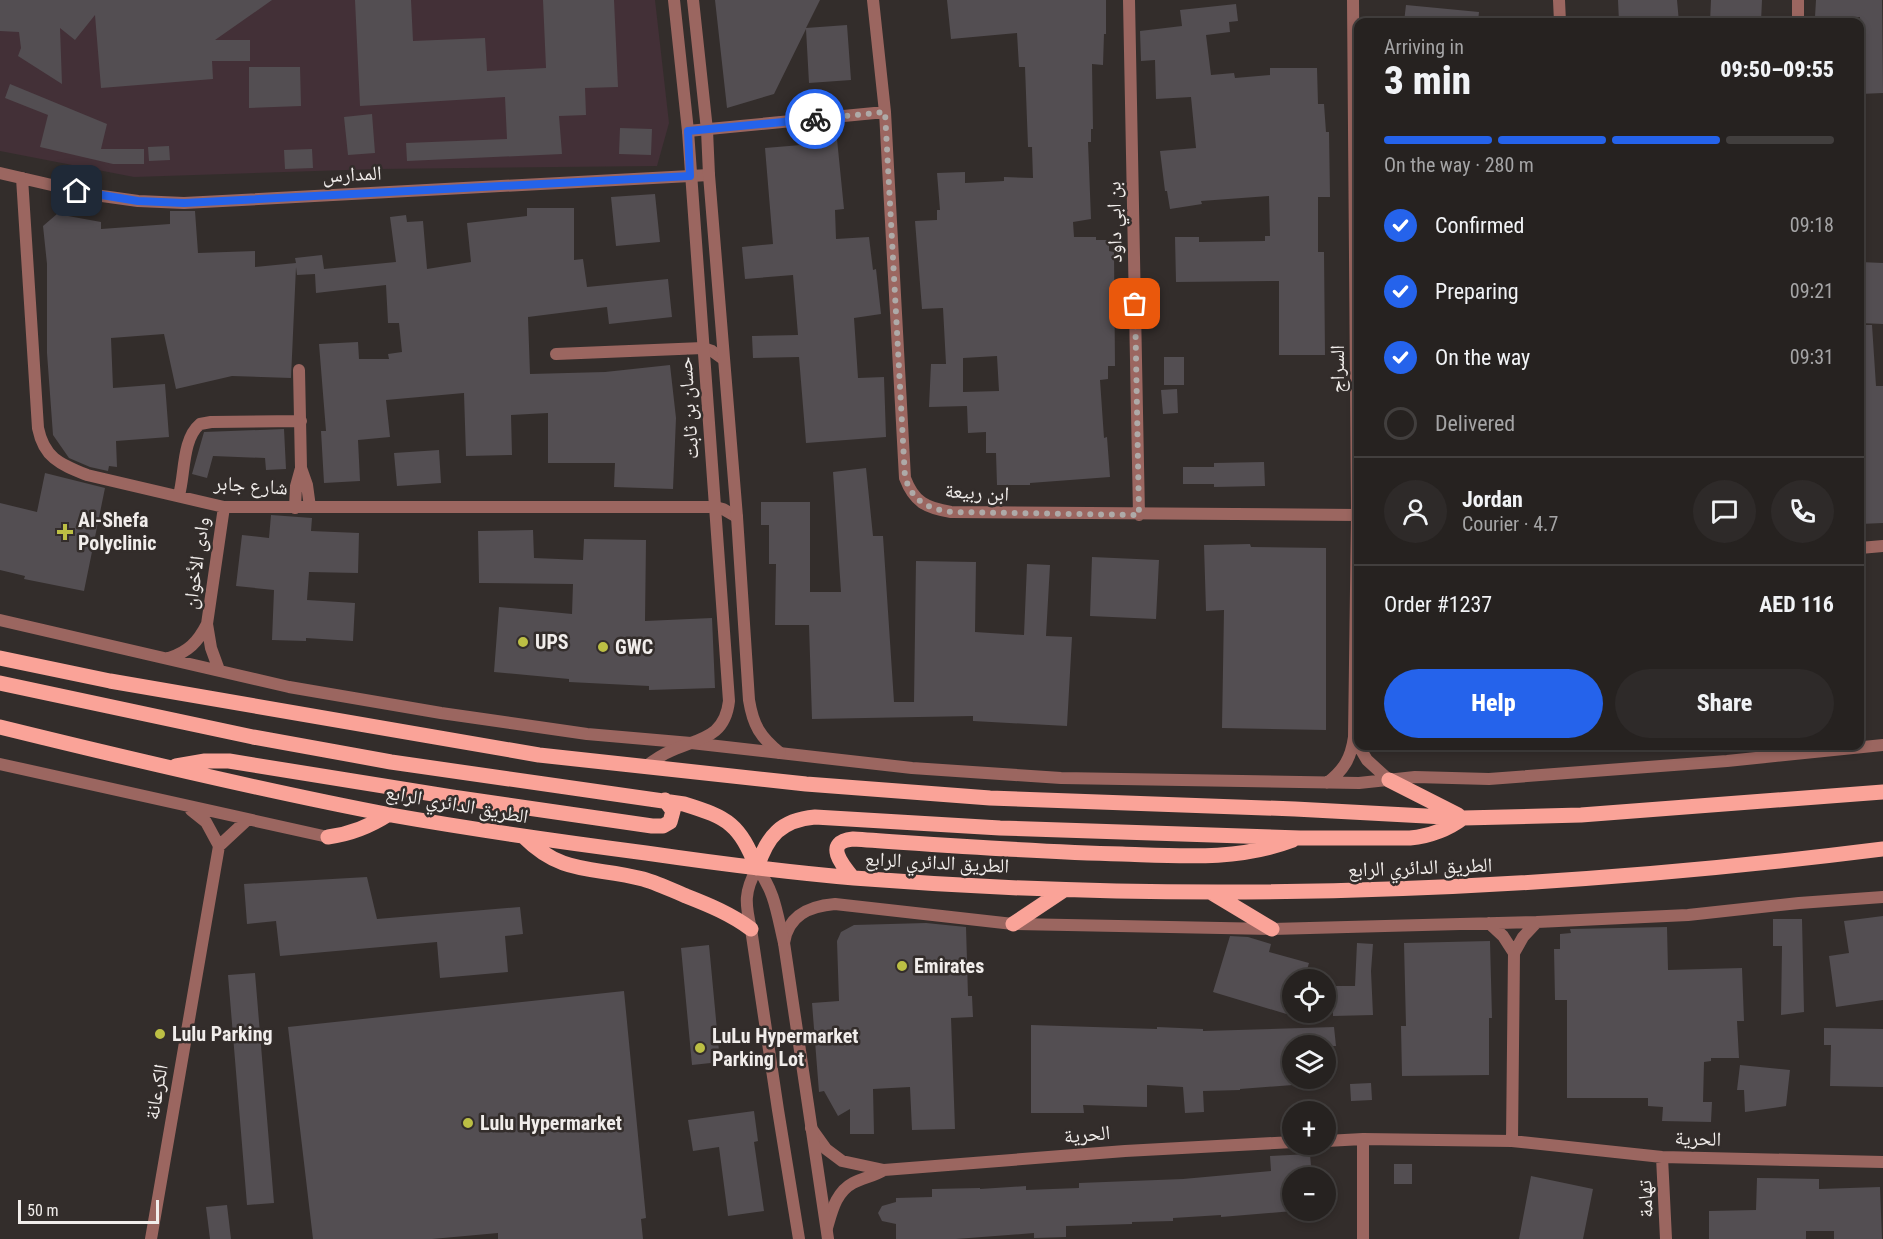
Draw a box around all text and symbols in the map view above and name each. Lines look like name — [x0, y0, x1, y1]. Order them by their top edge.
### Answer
text: Arriving in — [1384, 35, 1464, 59]
text: 09:50–09:55 — [1720, 57, 1834, 82]
text: 3 min — [1384, 58, 1471, 104]
courier — [785, 89, 845, 149]
icon: bike — [799, 103, 832, 136]
text: On the way · 280 m — [1384, 153, 1534, 177]
street label: المدارس — [322, 160, 382, 188]
pin — [51, 165, 102, 216]
icon: home — [60, 174, 93, 207]
street label: بن ابي داود — [1101, 181, 1131, 263]
icon: check — [1384, 209, 1417, 242]
text: Confirmed — [1435, 213, 1524, 238]
text: 09:18 — [1790, 213, 1834, 237]
icon: check — [1384, 275, 1417, 308]
pin — [1109, 278, 1160, 329]
text: Preparing — [1435, 279, 1519, 304]
text: 09:21 — [1790, 279, 1834, 303]
icon: bag — [1118, 287, 1151, 320]
icon: check — [1384, 341, 1417, 374]
street label: السراج — [1325, 345, 1350, 393]
text: On the way — [1435, 345, 1530, 370]
text: 09:31 — [1790, 345, 1834, 369]
street label: حسان بن ثابت — [672, 356, 704, 460]
text: Delivered — [1435, 411, 1515, 436]
street label: شارع جابر — [212, 470, 289, 501]
street label: ابن ربيعة — [944, 478, 1010, 506]
button: person — [1384, 480, 1447, 543]
button: chat — [1693, 480, 1756, 543]
button: phone — [1771, 480, 1834, 543]
text: Jordan — [1462, 487, 1523, 512]
place label: Al-Shefa Polyclinic — [78, 508, 156, 555]
text: Courier · 4.7 — [1462, 512, 1558, 536]
street label: وادى الأخوان — [178, 515, 214, 611]
marker: Al-Shefa Polyclinic — [56, 523, 74, 541]
text: Order #1237 — [1384, 592, 1492, 617]
text: AED 116 — [1759, 592, 1834, 617]
place label: UPS — [535, 630, 569, 654]
marker: UPS — [516, 635, 530, 649]
place label: GWC — [615, 635, 653, 659]
marker: GWC — [596, 640, 610, 654]
button: Help — [1384, 669, 1603, 738]
button: Share — [1615, 669, 1834, 738]
street label: الطريق الدائري الرابع — [383, 780, 530, 832]
street label: الطريق الدائري الرابع — [864, 846, 1010, 882]
street label: الطريق الدائري الرابع — [1347, 852, 1493, 886]
place label: Emirates — [914, 954, 984, 978]
marker: Emirates — [895, 959, 909, 973]
map controls — [1282, 969, 1336, 1221]
button: locate — [1282, 969, 1336, 1023]
place label: Lulu Parking — [172, 1022, 273, 1046]
place label: LuLu Hypermarket Parking Lot — [712, 1024, 858, 1071]
marker: Lulu Parking — [153, 1027, 167, 1041]
button: layers — [1282, 1035, 1336, 1089]
marker: LuLu Hypermarket Parking Lot — [693, 1041, 707, 1055]
street label: الكرعانة — [139, 1062, 173, 1122]
button: + — [1282, 1101, 1336, 1155]
place label: Lulu Hypermarket — [480, 1111, 622, 1135]
marker: Lulu Hypermarket — [461, 1116, 475, 1130]
street label: الحرية — [1063, 1120, 1111, 1148]
street label: الحرية — [1674, 1125, 1722, 1151]
button: − — [1282, 1167, 1336, 1221]
street label: تهامة — [1632, 1180, 1658, 1218]
scale bar — [18, 1197, 159, 1224]
text: 50 m — [27, 1201, 59, 1220]

